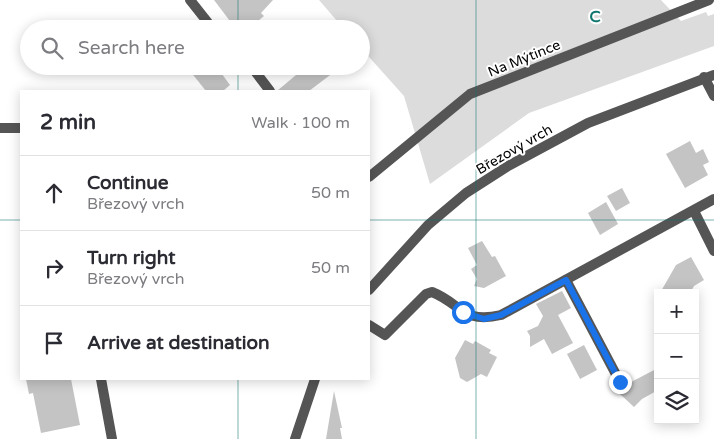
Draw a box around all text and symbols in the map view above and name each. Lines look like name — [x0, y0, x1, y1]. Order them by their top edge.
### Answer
text: C — [589, 7, 601, 27]
search box — [20, 20, 370, 75]
icon: search — [38, 34, 66, 62]
street label: Na Mýtince — [485, 36, 563, 81]
text: Search here — [78, 37, 185, 59]
text: 2 min — [40, 110, 96, 135]
text: Walk · 100 m — [251, 113, 350, 133]
street label: Březový vrch — [473, 121, 555, 178]
text: Continue — [87, 172, 169, 194]
icon: ahead — [40, 179, 68, 207]
text: 50 m — [311, 183, 350, 203]
text: Březový vrch — [87, 194, 184, 214]
text: Turn right — [87, 247, 175, 269]
icon: right — [40, 254, 68, 282]
text: 50 m — [311, 258, 350, 278]
text: Březový vrch — [87, 269, 184, 289]
map controls — [654, 289, 699, 424]
button: + — [654, 289, 699, 334]
route start — [452, 301, 475, 324]
icon: arrive — [40, 329, 68, 357]
text: Arrive at destination — [87, 332, 270, 354]
button: − — [654, 334, 699, 379]
route end — [609, 371, 632, 394]
button: layers — [654, 379, 699, 424]

